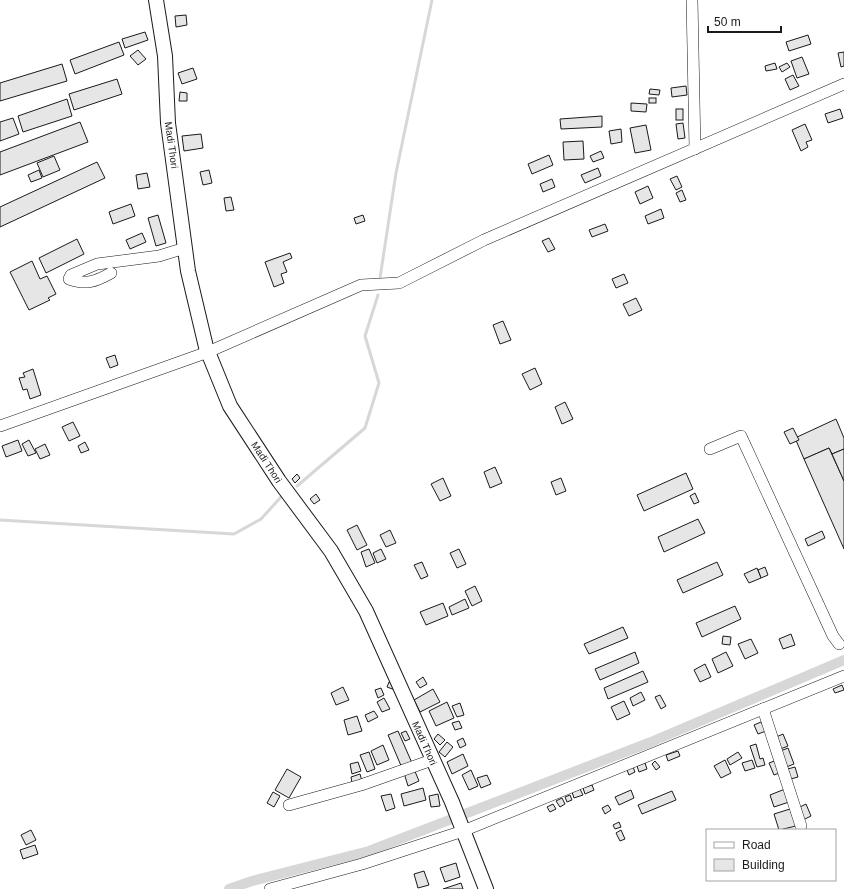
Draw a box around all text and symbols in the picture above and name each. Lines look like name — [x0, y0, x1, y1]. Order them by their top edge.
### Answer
scale bar — [708, 8, 781, 34]
text: 50 m — [714, 15, 741, 29]
street label: Madi Thori — [163, 121, 180, 169]
street label: Madi Thori — [249, 440, 284, 485]
street label: Madi Thori — [410, 719, 439, 767]
legend — [706, 829, 836, 881]
text: Road — [742, 838, 771, 852]
text: Building — [742, 858, 785, 872]

